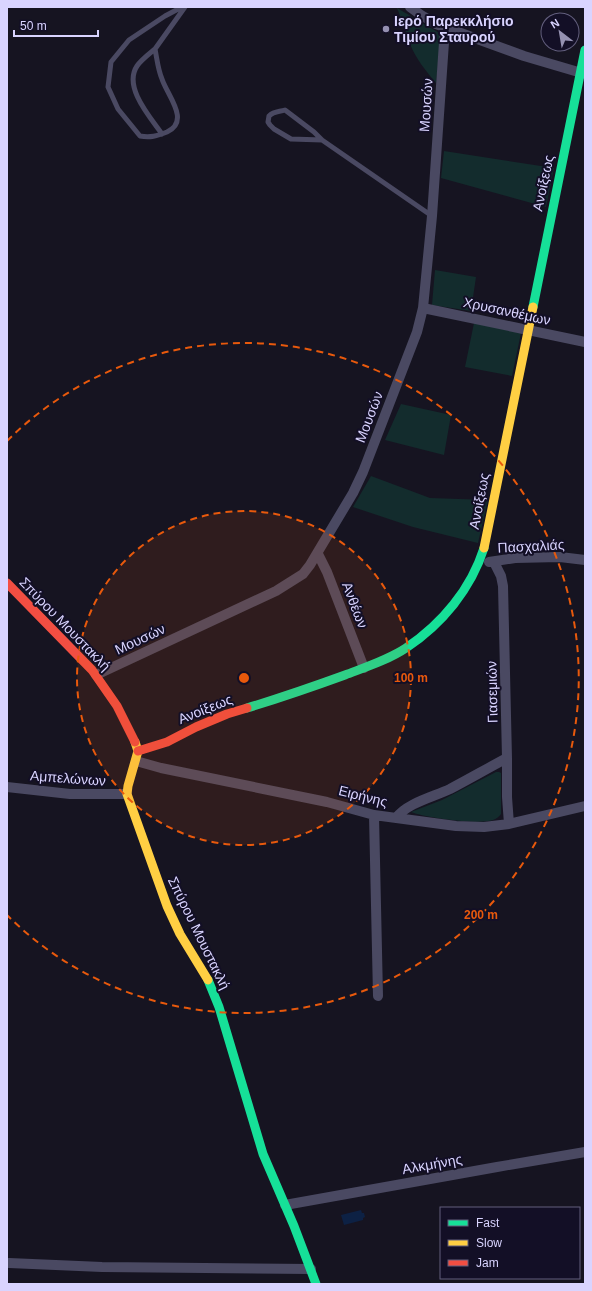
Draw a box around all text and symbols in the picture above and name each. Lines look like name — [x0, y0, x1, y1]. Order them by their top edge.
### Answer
scale bar — [14, 12, 98, 38]
north arrow — [540, 12, 580, 52]
place label: Ιερό Παρεκκλήσιο Τιμίου Σταυρού — [394, 13, 514, 45]
text: N — [548, 16, 561, 31]
text: 50 m — [20, 19, 47, 33]
marker: Ιερό Παρεκκλήσιο Τιμίου Σταυρού — [381, 24, 391, 34]
street label: Μουσών — [416, 78, 436, 132]
street label: Ανοίξεως — [529, 153, 557, 213]
street label: Χρυσανθέμων — [462, 294, 552, 328]
street label: Μουσών — [352, 389, 386, 445]
street label: Ανοίξεως — [466, 471, 492, 531]
street label: Πασχαλιάς — [497, 536, 565, 556]
street label: Σπύρου Μουστακλή — [16, 574, 114, 674]
street label: Ανθέων — [339, 580, 371, 630]
street label: Μουσών — [112, 620, 168, 658]
street label: Γιασεμιών — [483, 661, 501, 723]
centre of rings — [237, 671, 251, 685]
text: 100 m — [394, 671, 428, 685]
street label: Ανοίξεως — [175, 691, 235, 727]
street label: Αμπελώνων — [30, 767, 106, 789]
street label: Ειρήνης — [337, 782, 389, 810]
street label: Σπύρου Μουστακλή — [165, 874, 233, 992]
text: 200 m — [464, 908, 498, 922]
street label: Αλκμήνης — [401, 1151, 464, 1177]
legend — [440, 1207, 580, 1279]
text: Fast — [476, 1216, 500, 1230]
text: Slow — [476, 1236, 502, 1250]
text: Jam — [476, 1256, 499, 1270]

